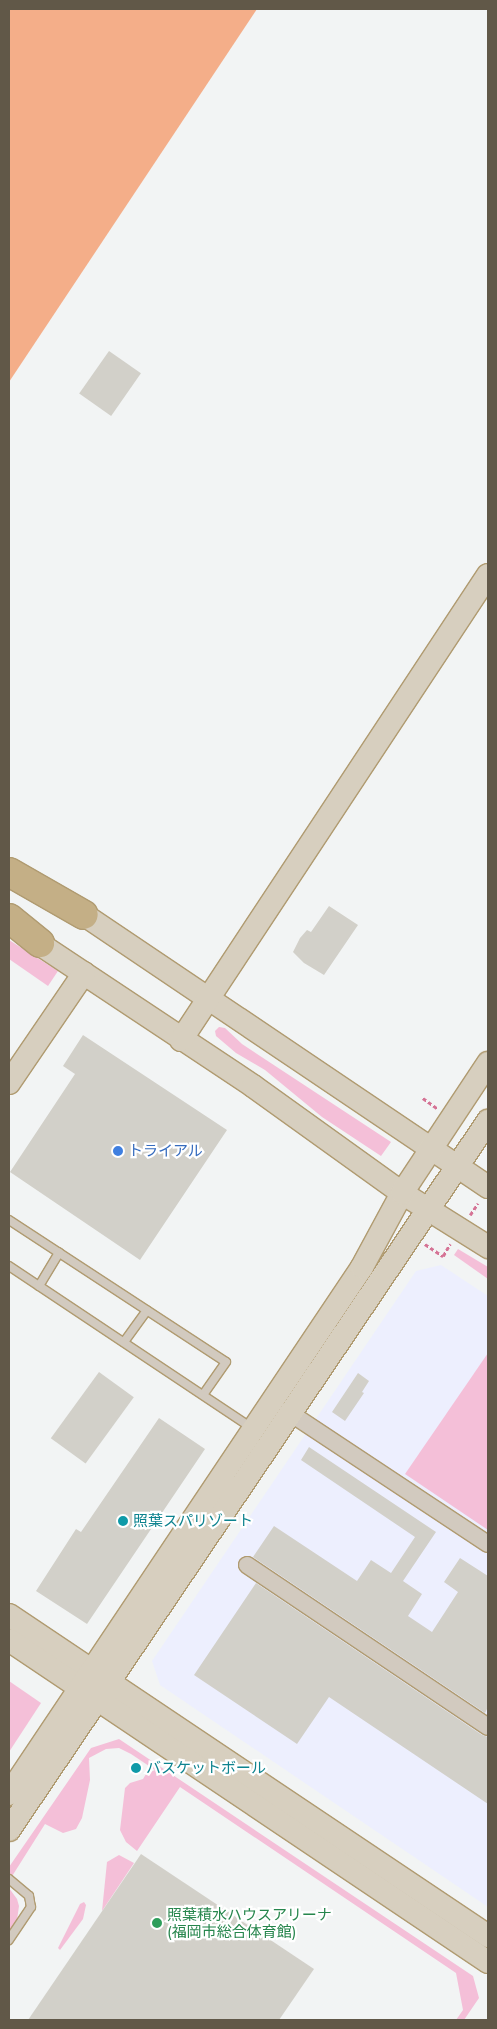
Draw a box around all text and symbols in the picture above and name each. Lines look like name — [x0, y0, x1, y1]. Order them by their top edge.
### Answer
place label: トライアル — [128, 1142, 203, 1160]
marker: トライアル — [112, 1145, 124, 1157]
place label: 照葉スパリゾート — [133, 1512, 253, 1530]
marker: 照葉スパリゾート — [117, 1515, 129, 1527]
place label: バスケットボール — [146, 1759, 266, 1777]
marker: バスケットボール — [130, 1762, 142, 1774]
place label: 照葉積水ハウスアリーナ (福岡市総合体育館) — [167, 1905, 332, 1940]
marker: 照葉積水ハウスアリーナ (福岡市総合体育館) — [151, 1917, 163, 1929]

